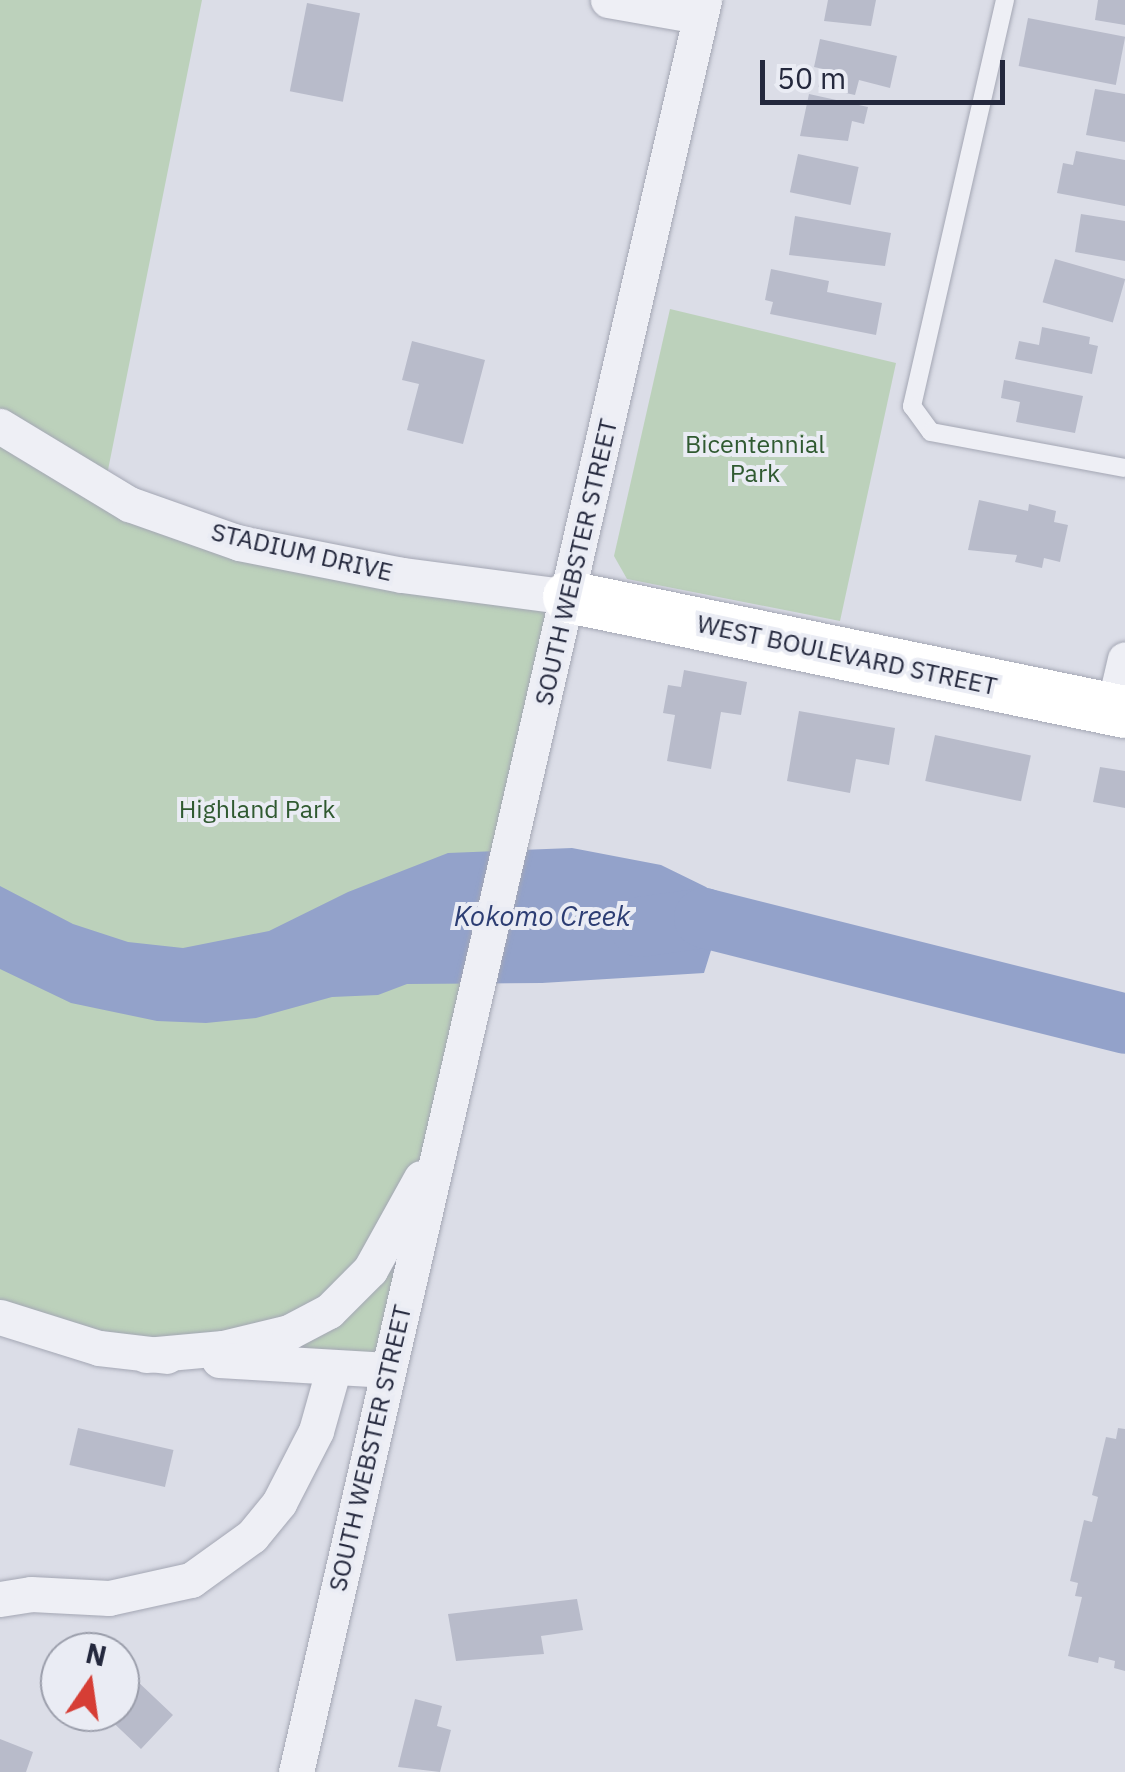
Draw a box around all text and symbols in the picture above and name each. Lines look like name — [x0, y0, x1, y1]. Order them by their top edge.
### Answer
scale bar — [765, 40, 1010, 102]
text: 50 m — [777, 58, 846, 97]
street label: SOUTH WEBSTER STREET — [528, 416, 624, 708]
park label: Bicentennial Park — [685, 430, 825, 489]
street label: STADIUM DRIVE — [208, 517, 396, 587]
street label: WEST BOULEVARD STREET — [694, 609, 1000, 701]
park label: Highland Park — [179, 794, 335, 824]
water label: Kokomo Creek — [454, 899, 630, 933]
street label: SOUTH WEBSTER STREET — [322, 1302, 418, 1594]
north arrow — [40, 1632, 140, 1732]
text: N — [82, 1634, 110, 1675]

